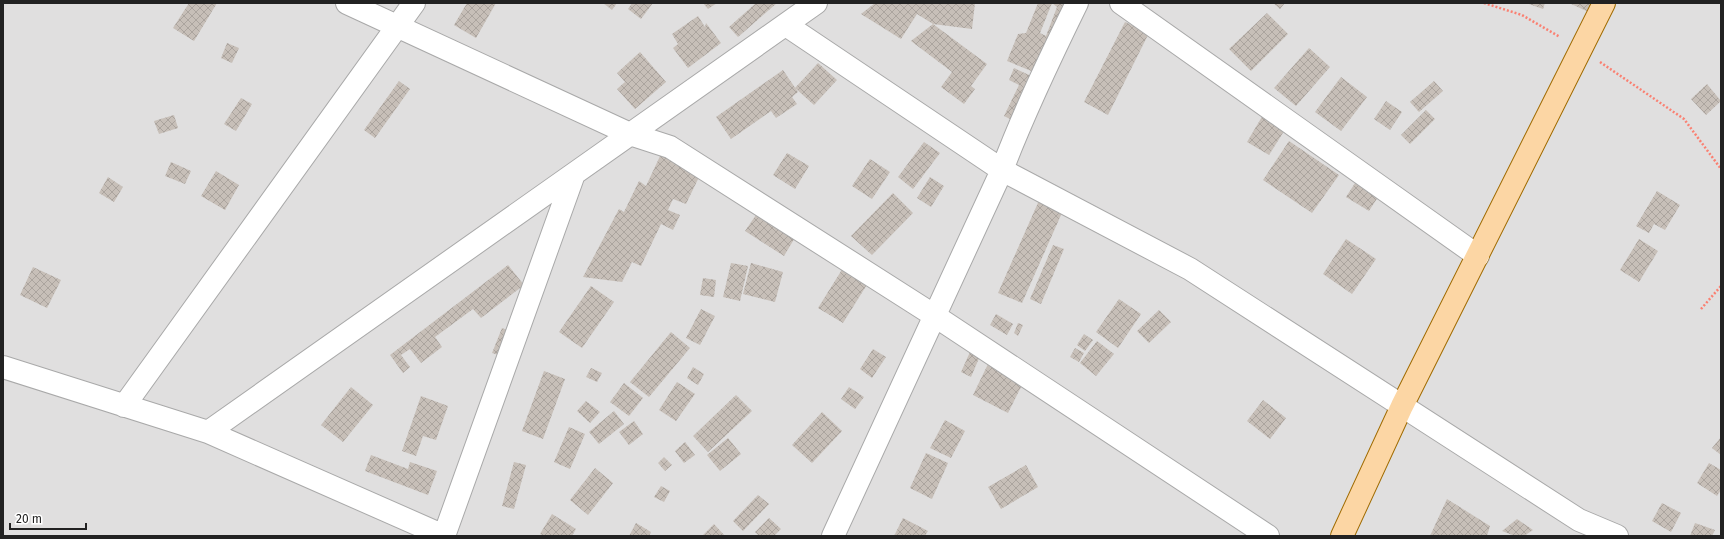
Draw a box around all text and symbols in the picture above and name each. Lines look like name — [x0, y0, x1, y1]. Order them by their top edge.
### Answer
scale bar — [10, 505, 86, 531]
text: 20 m — [16, 512, 42, 526]

